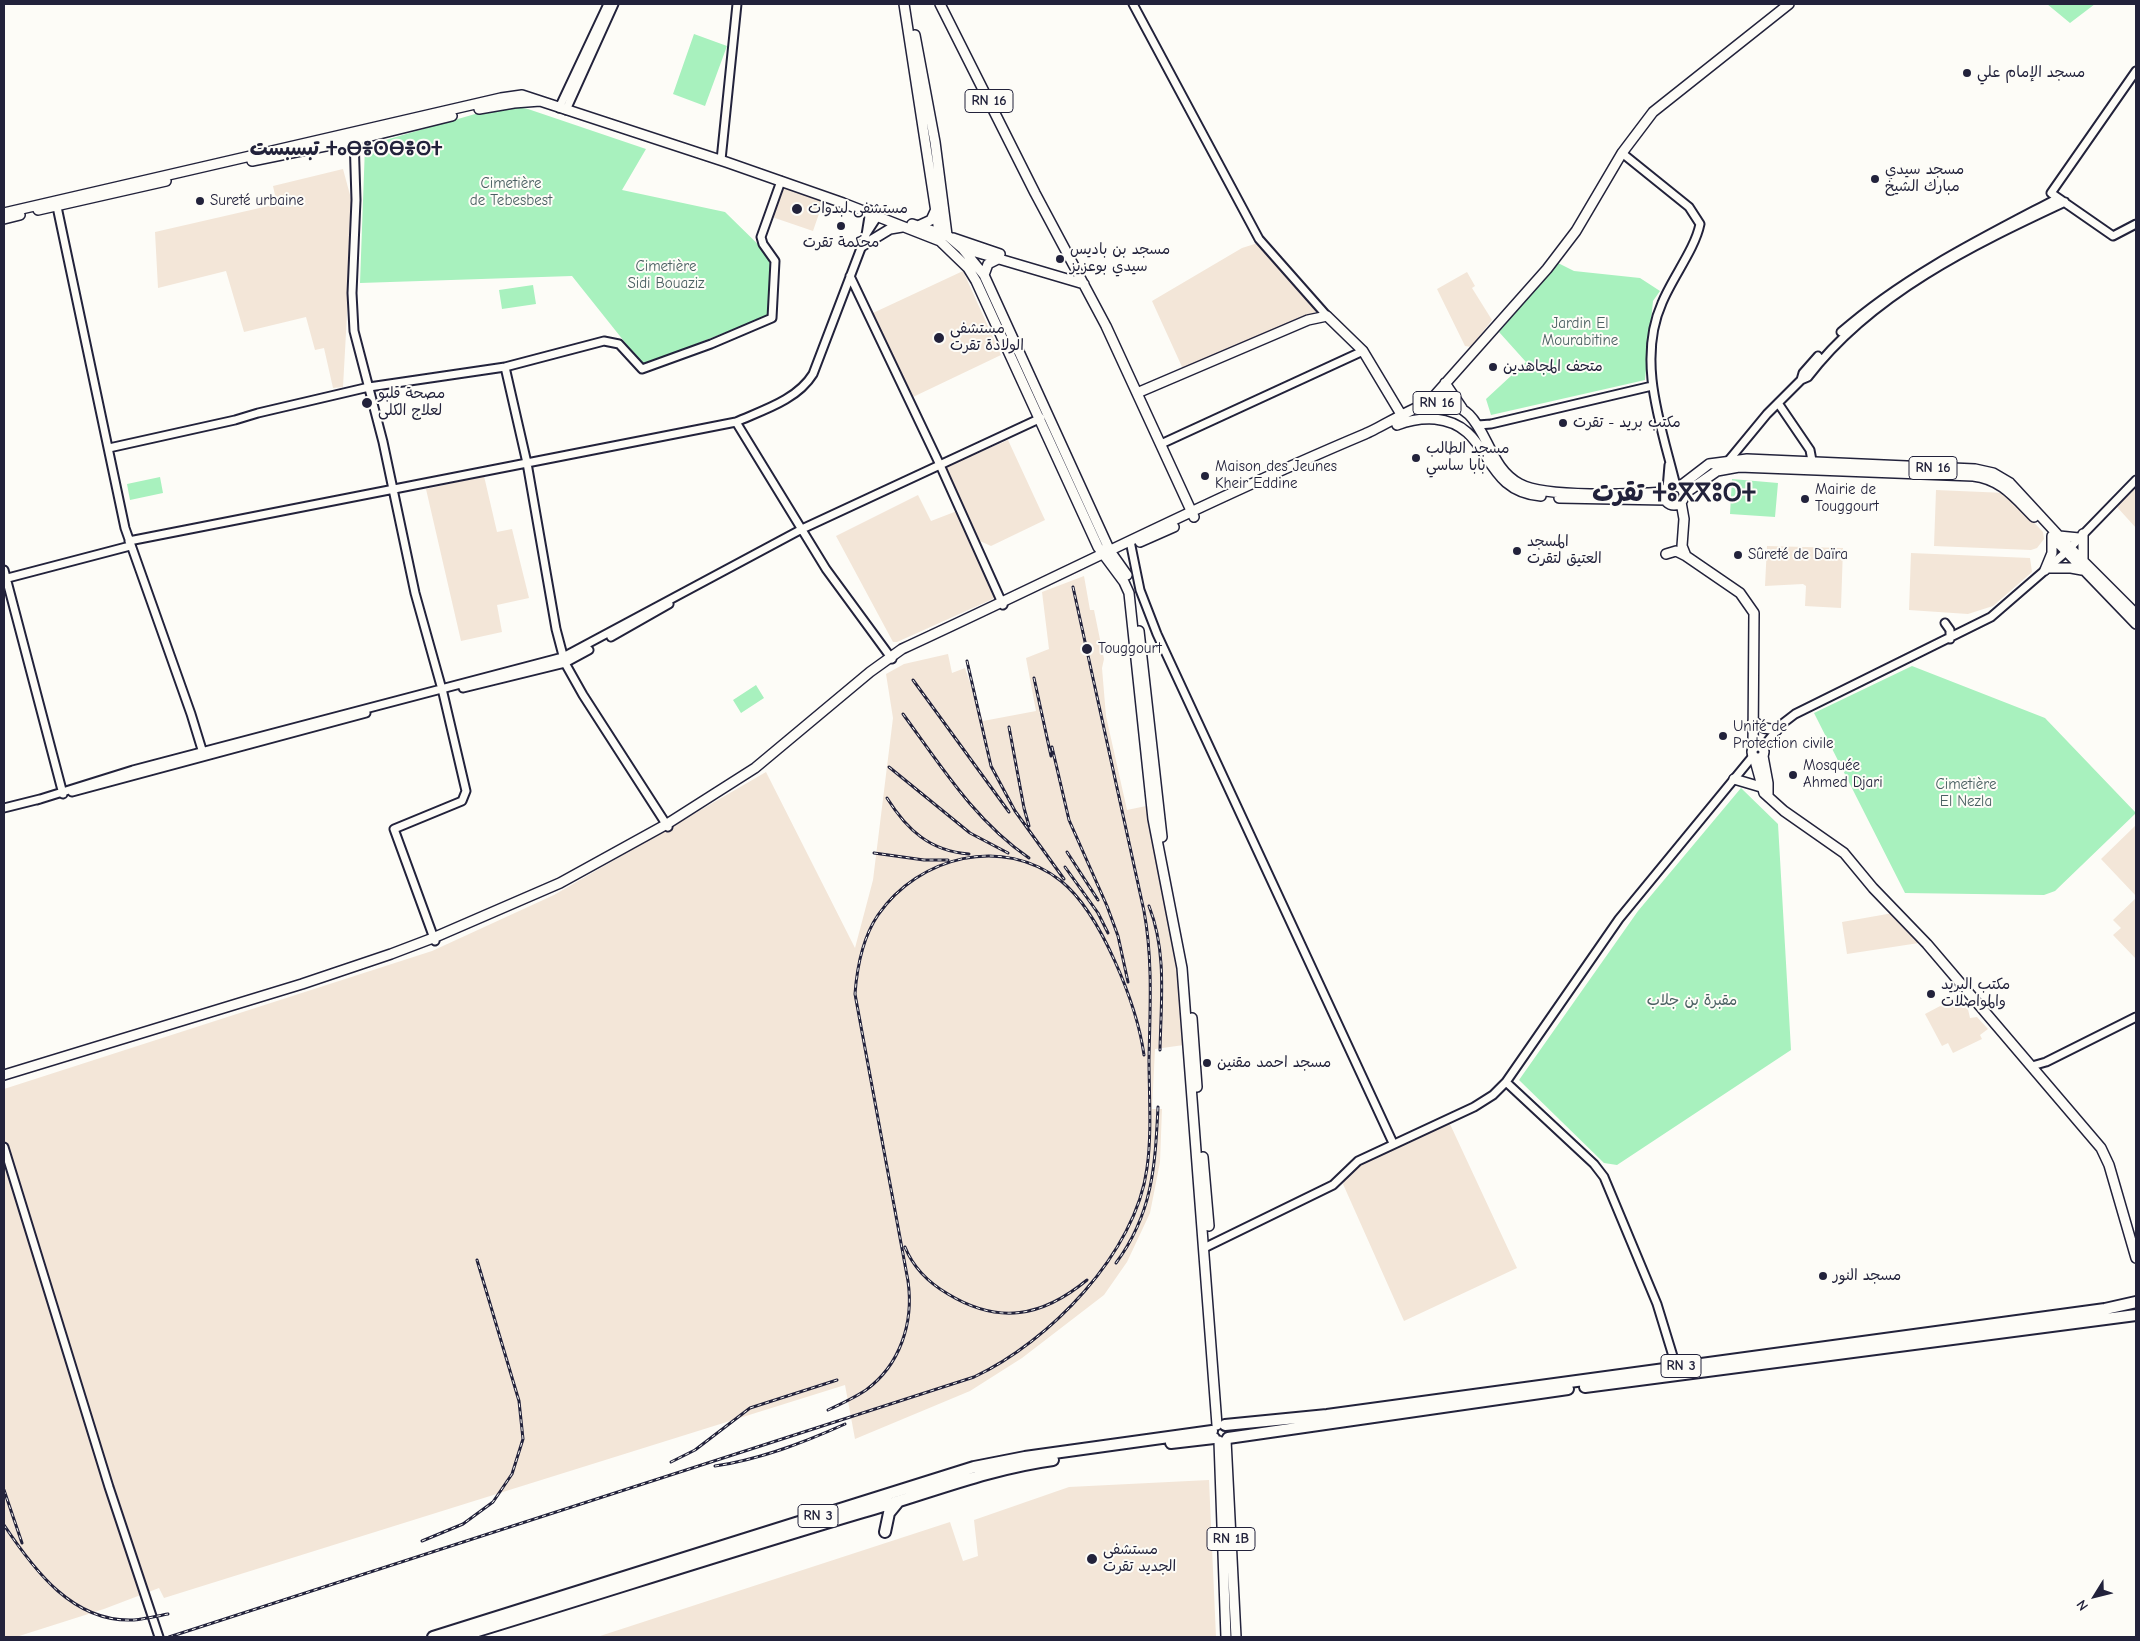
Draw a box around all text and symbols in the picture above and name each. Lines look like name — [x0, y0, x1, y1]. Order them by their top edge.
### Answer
place label: مسجد الإمام علي — [1977, 64, 2085, 82]
marker: مسجد الإمام علي — [1961, 67, 1973, 79]
road number: RN 16 — [965, 90, 1013, 112]
district label: تبسبست ⵜⴰⴱⴻⵙⴱⴻⵙⵜ — [250, 137, 442, 161]
place label: مسجد سيدي مبارك الشيخ — [1885, 161, 1964, 196]
marker: مسجد سيدي مبارك الشيخ — [1869, 173, 1881, 185]
park label: Cimetière de Tebesbest — [470, 175, 552, 210]
place label: Sureté urbaine — [210, 192, 304, 210]
marker: Sureté urbaine — [194, 195, 206, 207]
place label: مستشفى لبدوات — [808, 200, 908, 218]
marker: مستشفى لبدوات — [790, 202, 804, 216]
marker: محكمة تقرت — [835, 220, 847, 232]
place label: محكمة تقرت — [803, 234, 879, 252]
place label: مسجد بن باديس سيدي بوعزيز — [1070, 241, 1170, 276]
marker: مسجد بن باديس سيدي بوعزيز — [1054, 253, 1066, 265]
park label: Cimetière Sidi Bouaziz — [627, 258, 705, 293]
park label: Jardin El Mourabitine — [1542, 315, 1618, 350]
place label: مستشفى الولادة تقرت — [950, 320, 1024, 355]
marker: مستشفى الولادة تقرت — [932, 331, 946, 345]
place label: متحف المجاهدين — [1503, 358, 1603, 376]
marker: متحف المجاهدين — [1487, 361, 1499, 373]
place label: مصحة قلبو لعلاج الكلى — [378, 385, 445, 420]
road number: RN 16 — [1413, 392, 1461, 414]
marker: مصحة قلبو لعلاج الكلى — [360, 396, 374, 410]
place label: مكتب بريد - تقرت — [1573, 414, 1681, 432]
marker: مكتب بريد - تقرت — [1557, 417, 1569, 429]
place label: مسجد الطالب بابا ساسي — [1426, 440, 1510, 475]
marker: مسجد الطالب بابا ساسي — [1410, 452, 1422, 464]
road number: RN 16 — [1909, 456, 1957, 479]
place label: Maison des Jeunes Kheir Eddine — [1215, 458, 1337, 493]
marker: Maison des Jeunes Kheir Eddine — [1199, 470, 1211, 482]
district label: تقرت ⵜⵓⴳⴳⵓⵔⵜ — [1592, 479, 1756, 509]
place label: Mairie de Touggourt — [1815, 481, 1879, 516]
marker: Mairie de Touggourt — [1799, 493, 1811, 505]
place label: المسجد العتيق لتقرت — [1527, 533, 1602, 568]
marker: المسجد العتيق لتقرت — [1511, 545, 1523, 557]
place label: Sûreté de Daïra — [1748, 546, 1848, 564]
marker: Sûreté de Daïra — [1732, 549, 1744, 561]
place label: Touggourt — [1098, 640, 1162, 658]
marker: Touggourt — [1080, 642, 1094, 656]
place label: Unité de Protection civile — [1733, 718, 1834, 753]
marker: Unité de Protection civile — [1717, 730, 1729, 742]
place label: Mosquée Ahmed Djari — [1803, 757, 1883, 792]
marker: Mosquée Ahmed Djari — [1787, 769, 1799, 781]
park label: Cimetière El Nezla — [1936, 776, 1996, 811]
place label: مكتب البريد والمواصلات — [1941, 976, 2010, 1011]
marker: مكتب البريد والمواصلات — [1925, 988, 1937, 1000]
park label: مقبرة بن جلاب — [1647, 992, 1737, 1010]
place label: مسجد احمد مقنين — [1217, 1054, 1331, 1072]
marker: مسجد احمد مقنين — [1201, 1057, 1213, 1069]
place label: مسجد النور — [1833, 1267, 1901, 1285]
marker: مسجد النور — [1817, 1270, 1829, 1282]
road number: RN 3 — [1661, 1354, 1701, 1378]
road number: RN 3 — [798, 1504, 838, 1528]
road number: RN 1B — [1207, 1528, 1255, 1550]
place label: مستشفى الجديد تقرت — [1103, 1541, 1176, 1576]
marker: مستشفى الجديد تقرت — [1085, 1552, 1099, 1566]
north arrow — [2070, 1571, 2120, 1621]
text: N — [2073, 1596, 2092, 1614]

